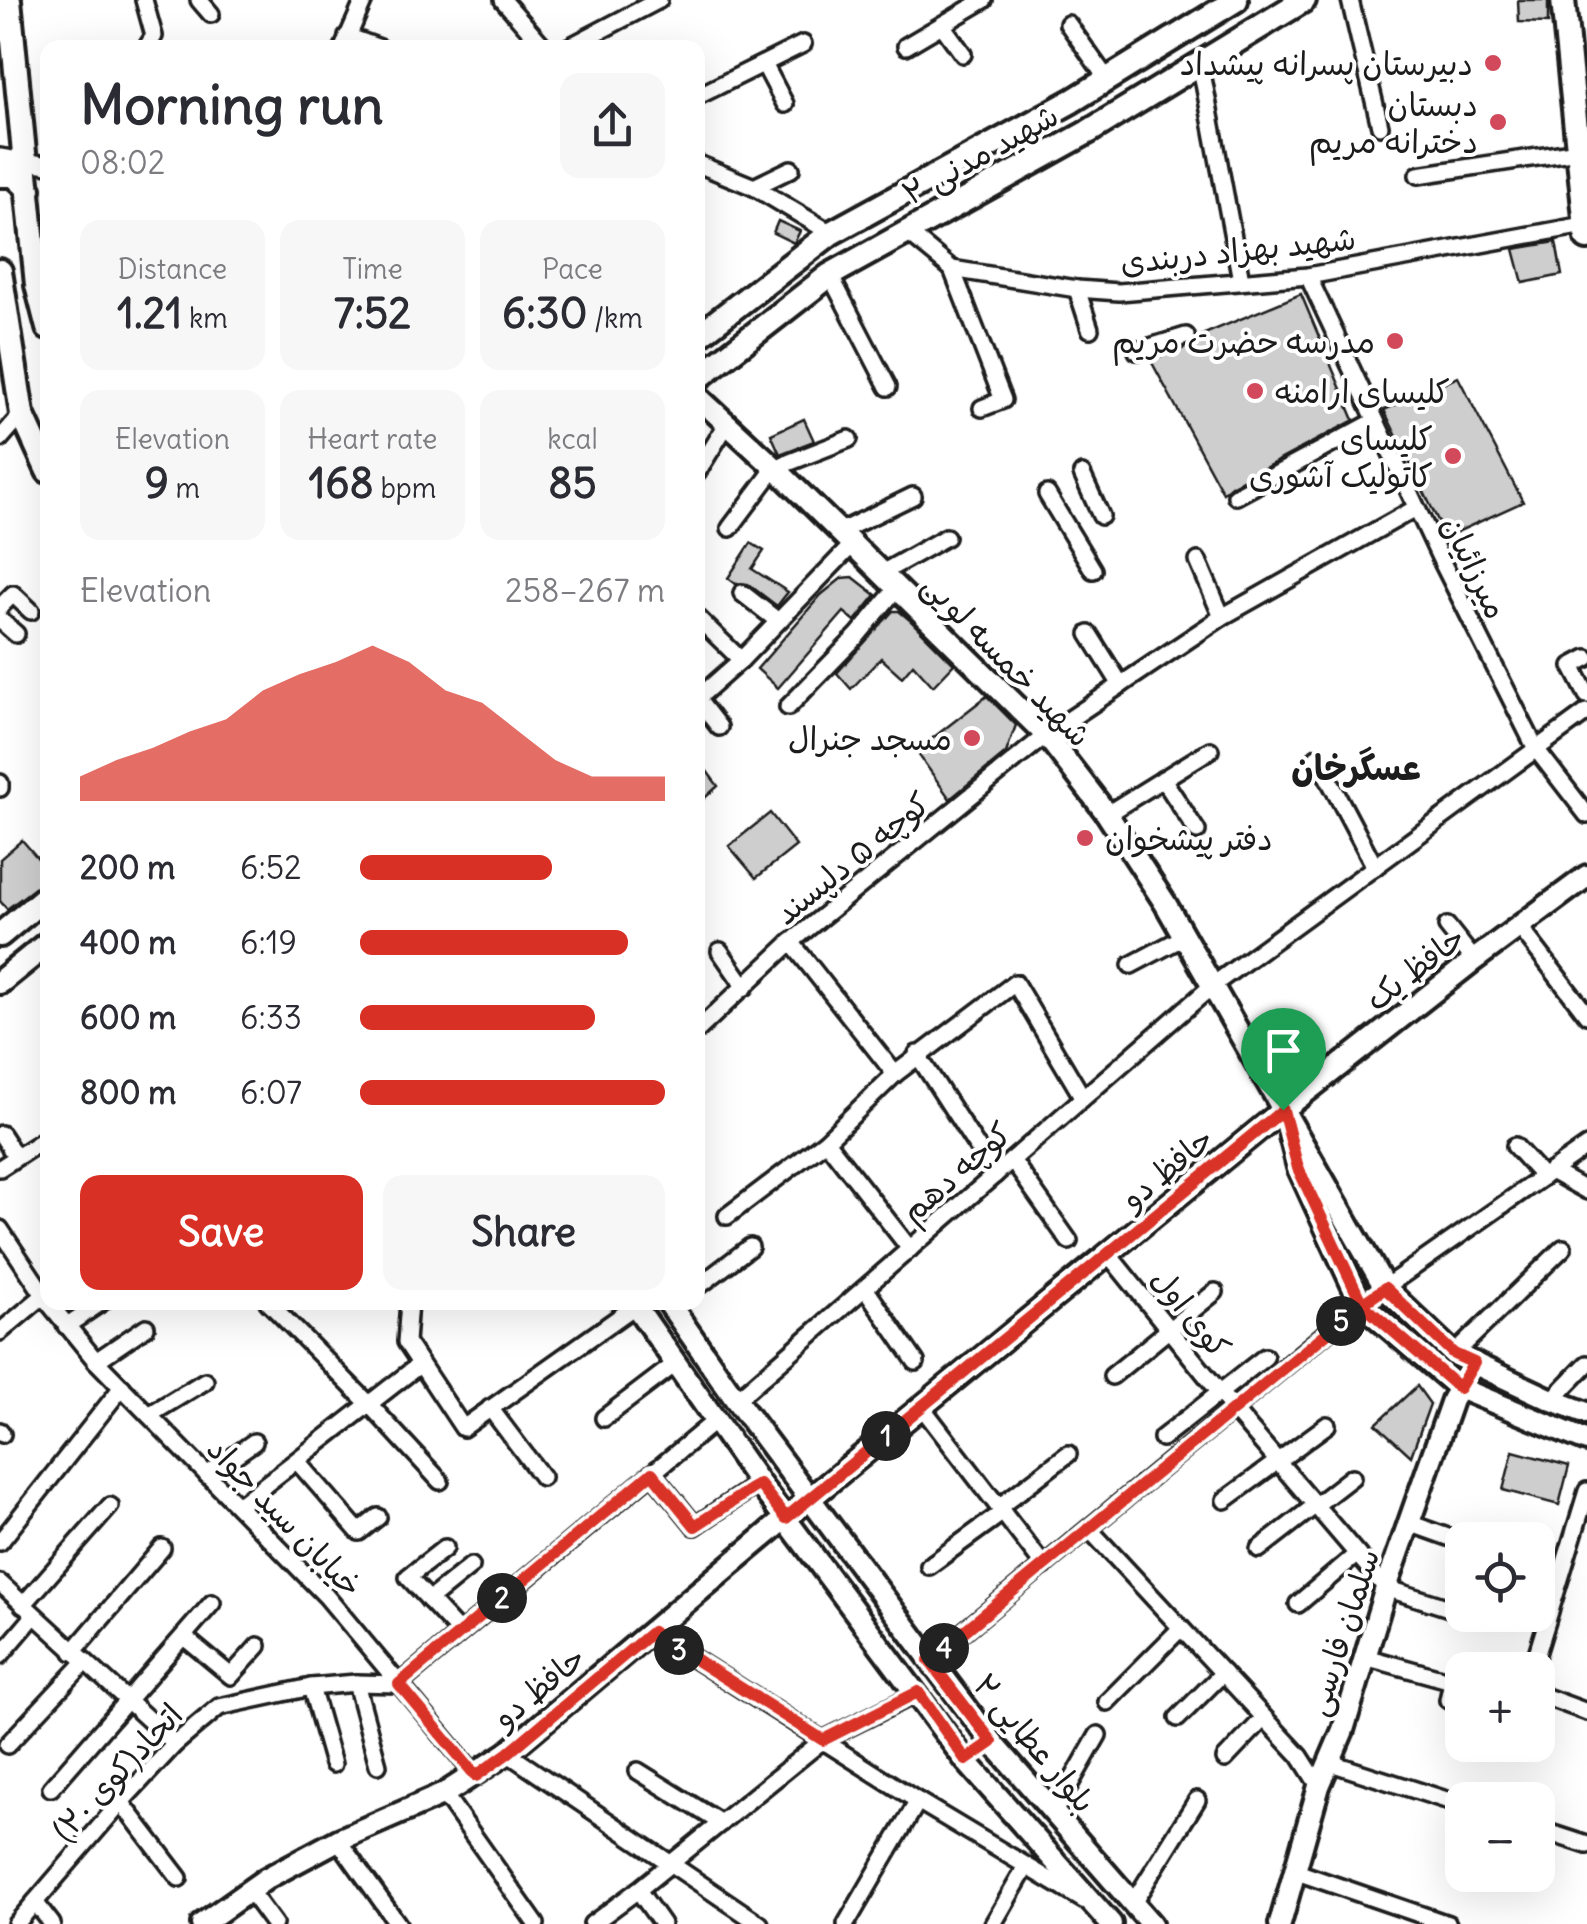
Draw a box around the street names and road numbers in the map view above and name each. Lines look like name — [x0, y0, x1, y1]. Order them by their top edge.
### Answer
street label: شهید مدنی ۲ — [895, 94, 1066, 215]
street label: شهید بهزاد دربندی — [1118, 217, 1358, 283]
street label: میرزائیان — [1433, 509, 1517, 625]
street label: شهید خمسه لویی — [913, 565, 1100, 756]
street label: کوچه ۵ دلپسند — [766, 783, 939, 934]
street label: حافظ یک — [1357, 916, 1473, 1020]
street label: کوچه دهم — [892, 1113, 1022, 1234]
street label: حافظ دو — [1110, 1118, 1222, 1220]
street label: کوی اول — [1142, 1260, 1240, 1366]
street label: خیابان سید جواد — [198, 1428, 372, 1606]
street label: سلمان فارسی — [1296, 1543, 1389, 1721]
street label: حافظ دو — [482, 1637, 594, 1739]
street label: بلوار عطایی ۲ — [964, 1665, 1105, 1822]
street label: اتحاد(کوی ۲۰) — [43, 1695, 191, 1849]

